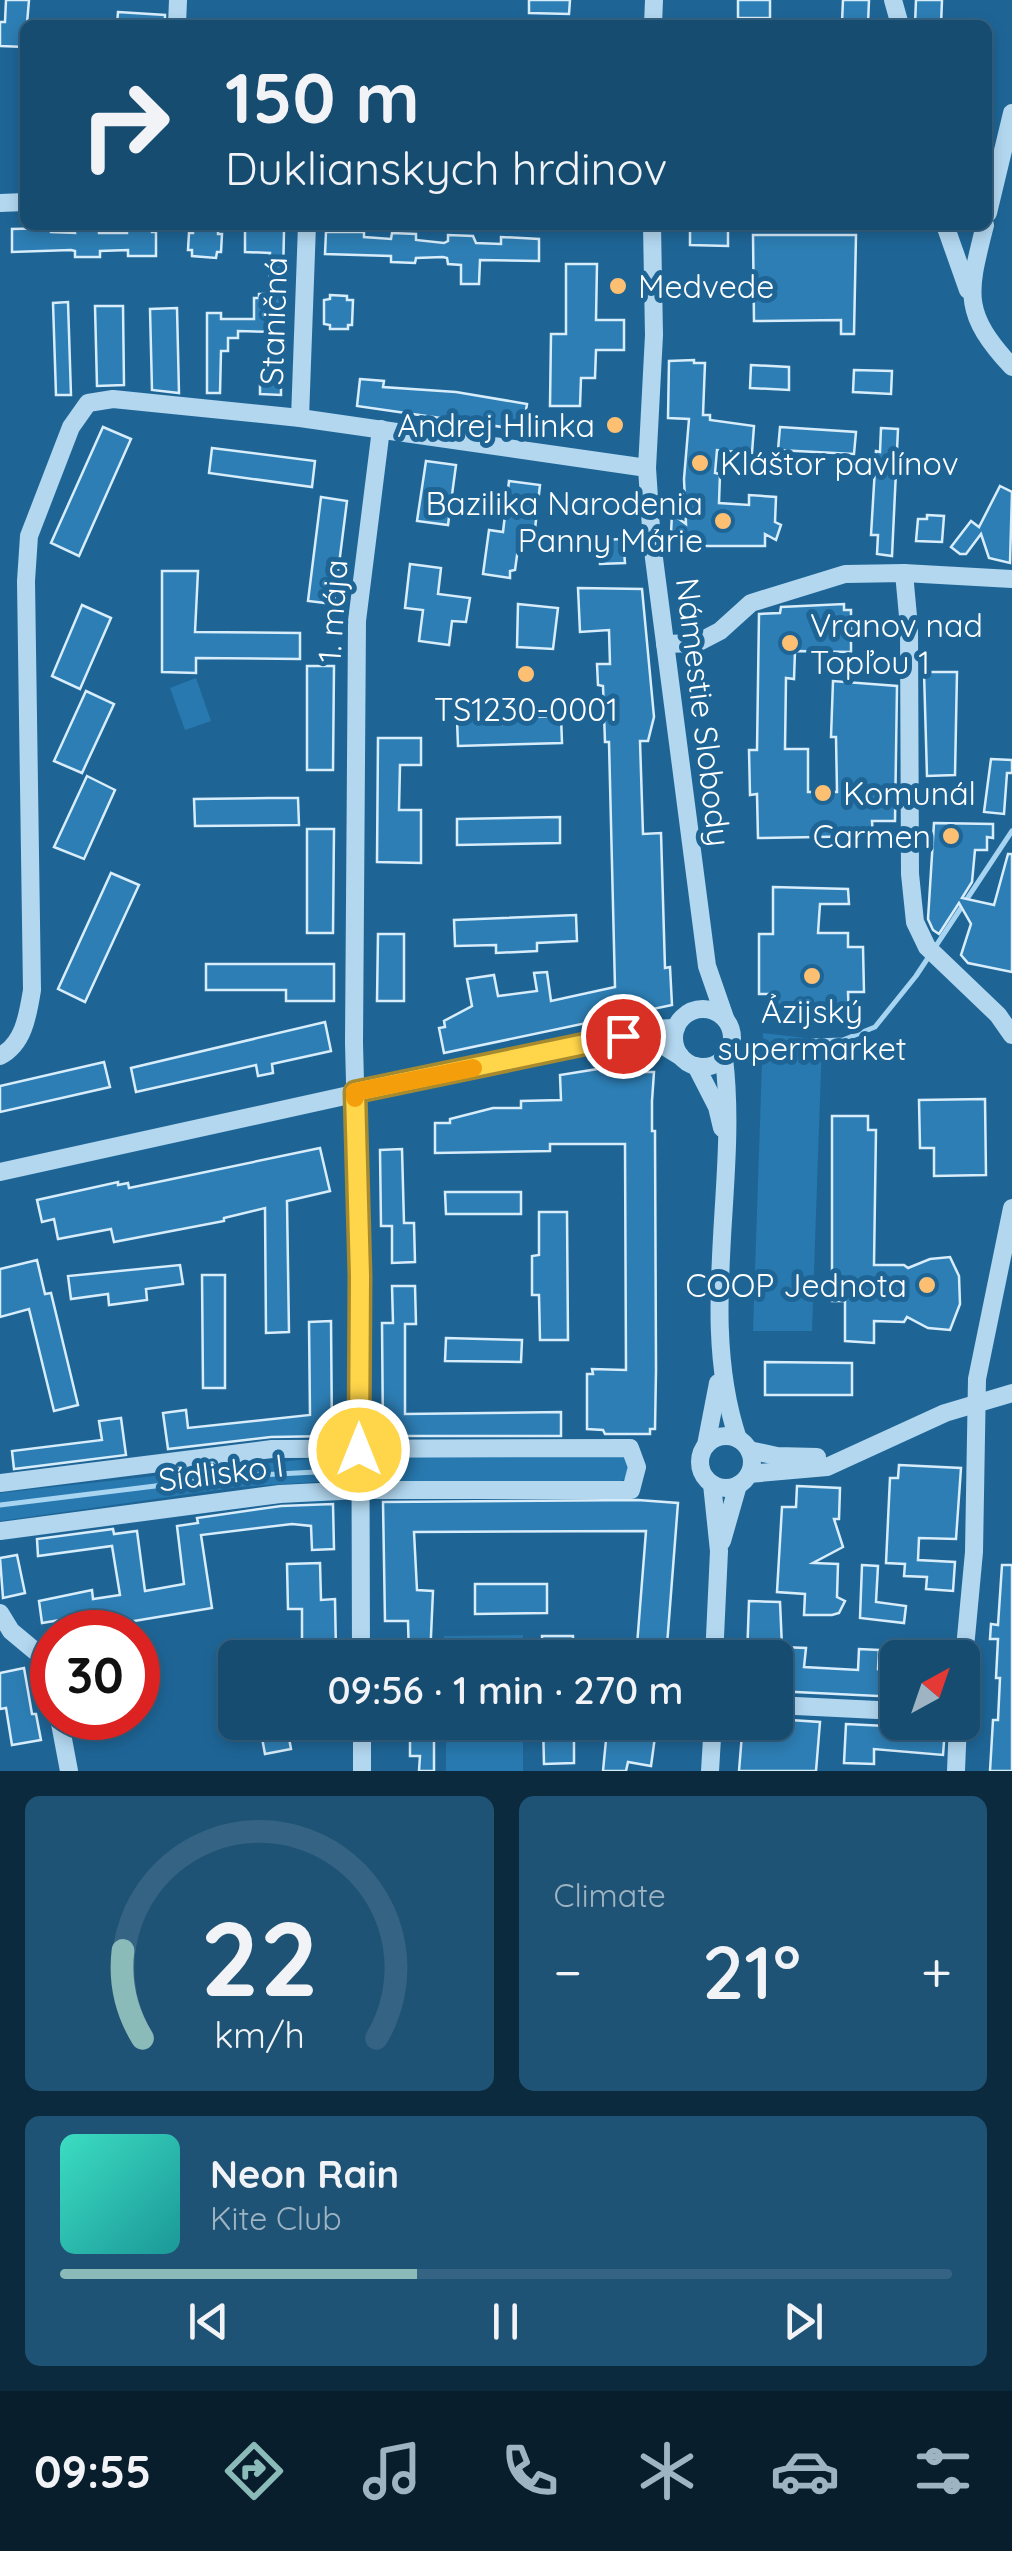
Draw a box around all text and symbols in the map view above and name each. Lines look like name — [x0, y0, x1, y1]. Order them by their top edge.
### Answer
text: 150 m — [225, 53, 420, 141]
icon: right — [60, 60, 190, 190]
text: Duklianskych hrdinov — [225, 140, 667, 196]
street label: Staničná — [251, 256, 295, 386]
place label: Medvede — [638, 266, 774, 306]
marker: Medvede — [607, 275, 629, 297]
place label: Andrej Hlinka — [397, 405, 595, 445]
marker: Andrej Hlinka — [604, 414, 626, 436]
place label: Kláštor pavlínov — [720, 443, 959, 483]
marker: Kláštor pavlínov — [689, 452, 711, 474]
place label: Bazilika Narodenia Panny Márie — [425, 483, 703, 560]
marker: Bazilika Narodenia Panny Márie — [712, 510, 734, 532]
street label: 1. mája — [308, 558, 356, 664]
street label: Námestie Slobody — [668, 576, 740, 848]
place label: Vranov nad Topľou 1 — [810, 605, 983, 682]
marker: Vranov nad Topľou 1 — [779, 632, 801, 654]
marker: TS1230-0001 — [515, 663, 537, 685]
place label: TS1230-0001 — [434, 689, 618, 729]
place label: Komunál — [843, 773, 976, 813]
marker: Komunál — [812, 782, 834, 804]
place label: Carmen — [813, 816, 931, 856]
marker: Carmen — [940, 825, 962, 847]
marker: Ázijský supermarket — [801, 965, 823, 987]
place label: Ázijský supermarket — [717, 991, 907, 1068]
pin — [581, 994, 666, 1079]
icon: arrive — [596, 1009, 651, 1064]
place label: COOP Jednota — [685, 1265, 907, 1305]
marker: COOP Jednota — [916, 1274, 938, 1296]
position arrow — [307, 1398, 411, 1502]
street label: Sídlisko I — [156, 1444, 286, 1500]
speed limit sign: 30 — [30, 1610, 160, 1740]
north arrow — [880, 1640, 980, 1740]
map controls — [880, 1640, 980, 1740]
text: 09:56 · 1 min · 270 m — [328, 1666, 683, 1714]
text: Climate — [554, 1875, 666, 1915]
text: 22 — [200, 1892, 318, 2022]
text: 21° — [702, 1924, 801, 2018]
text: − — [554, 1937, 582, 2006]
text: + — [921, 1937, 952, 2006]
text: km/h — [214, 2012, 305, 2057]
text: Neon Rain — [210, 2150, 399, 2198]
text: Kite Club — [210, 2198, 342, 2238]
icon: previous — [181, 2294, 236, 2349]
icon: pause — [478, 2294, 533, 2349]
icon: next — [776, 2294, 831, 2349]
icon: directions — [219, 2436, 289, 2506]
icon: music — [357, 2436, 427, 2506]
icon: phone — [495, 2436, 565, 2506]
icon: climate — [632, 2436, 702, 2506]
icon: car — [770, 2436, 840, 2506]
icon: filters — [908, 2436, 978, 2506]
text: 09:55 — [34, 2443, 151, 2499]

